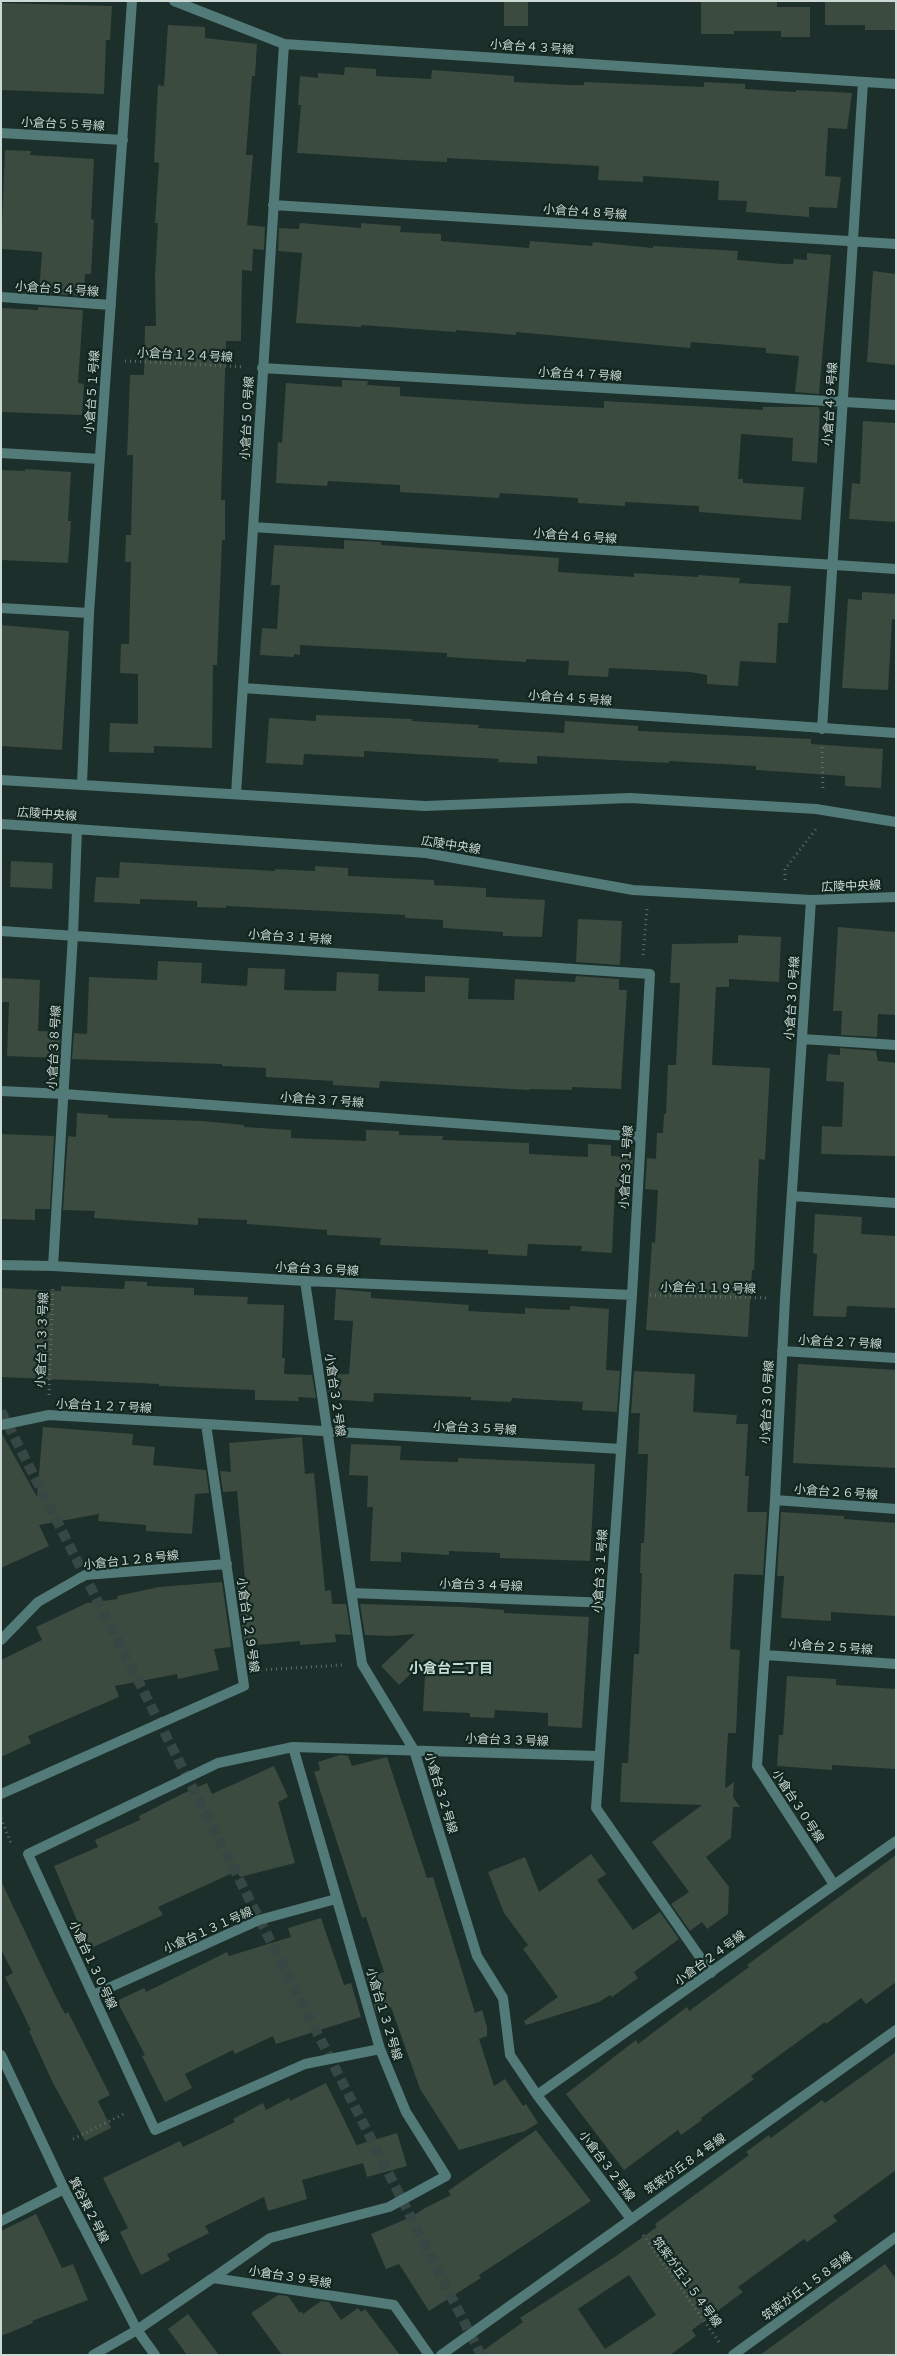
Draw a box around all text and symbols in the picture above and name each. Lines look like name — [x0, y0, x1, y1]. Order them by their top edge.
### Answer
street label: 小倉台４３号線 — [490, 37, 574, 57]
street label: 小倉台５５号線 — [21, 115, 105, 133]
street label: 小倉台４８号線 — [543, 202, 627, 222]
street label: 小倉台５４号線 — [15, 279, 99, 299]
street label: 小倉台１２４号線 — [137, 345, 233, 365]
street label: 小倉台５１号線 — [82, 350, 102, 434]
street label: 小倉台４９号線 — [820, 362, 840, 446]
street label: 小倉台４７号線 — [538, 365, 622, 383]
street label: 小倉台５０号線 — [238, 376, 256, 460]
street label: 小倉台４６号線 — [533, 526, 617, 546]
street label: 小倉台４５号線 — [528, 688, 612, 708]
street label: 広陵中央線 — [17, 805, 77, 823]
street label: 広陵中央線 — [420, 833, 482, 857]
street label: 広陵中央線 — [821, 878, 881, 894]
street label: 小倉台３１号線 — [248, 927, 332, 947]
street label: 小倉台３０号線 — [782, 956, 802, 1040]
street label: 小倉台３８号線 — [45, 1005, 63, 1089]
street label: 小倉台３７号線 — [280, 1090, 364, 1110]
street label: 小倉台３１号線 — [617, 1125, 635, 1209]
street label: 小倉台３６号線 — [275, 1260, 359, 1278]
street label: 小倉台１１９号線 — [660, 1280, 756, 1296]
street label: 小倉台１３３号線 — [33, 1292, 51, 1388]
street label: 小倉台２７号線 — [798, 1333, 882, 1351]
street label: 小倉台３２号線 — [322, 1352, 348, 1438]
street label: 小倉台３０号線 — [758, 1360, 776, 1444]
street label: 小倉台１２７号線 — [56, 1396, 152, 1416]
street label: 小倉台３５号線 — [433, 1419, 517, 1437]
street label: 小倉台２６号線 — [794, 1482, 878, 1502]
street label: 小倉台３１号線 — [590, 1529, 610, 1613]
street label: 小倉台１２８号線 — [83, 1548, 179, 1572]
street label: 小倉台１２９号線 — [234, 1576, 262, 1674]
street label: 小倉台３４号線 — [439, 1576, 523, 1594]
street label: 小倉台２５号線 — [789, 1637, 873, 1657]
district label: 小倉台二丁目 — [409, 1660, 493, 1676]
street label: 小倉台３３号線 — [465, 1731, 549, 1749]
street label: 小倉台３２号線 — [422, 1751, 460, 1835]
street label: 小倉台３０号線 — [769, 1767, 827, 1845]
street label: 小倉台１３１号線 — [161, 1904, 255, 1956]
street label: 小倉台１３０号線 — [66, 1918, 120, 2012]
street label: 小倉台２４号線 — [672, 1927, 748, 1989]
street label: 小倉台１３２号線 — [363, 1966, 405, 2062]
street label: 小倉台３２号線 — [576, 2128, 638, 2204]
street label: 筑紫が丘８４号線 — [642, 2131, 728, 2197]
street label: 箕谷東２号線 — [66, 2175, 112, 2245]
street label: 筑紫が丘１５４号線 — [649, 2234, 725, 2330]
street label: 筑紫が丘１５８号線 — [759, 2248, 855, 2324]
street label: 小倉台３９号線 — [247, 2263, 333, 2291]

